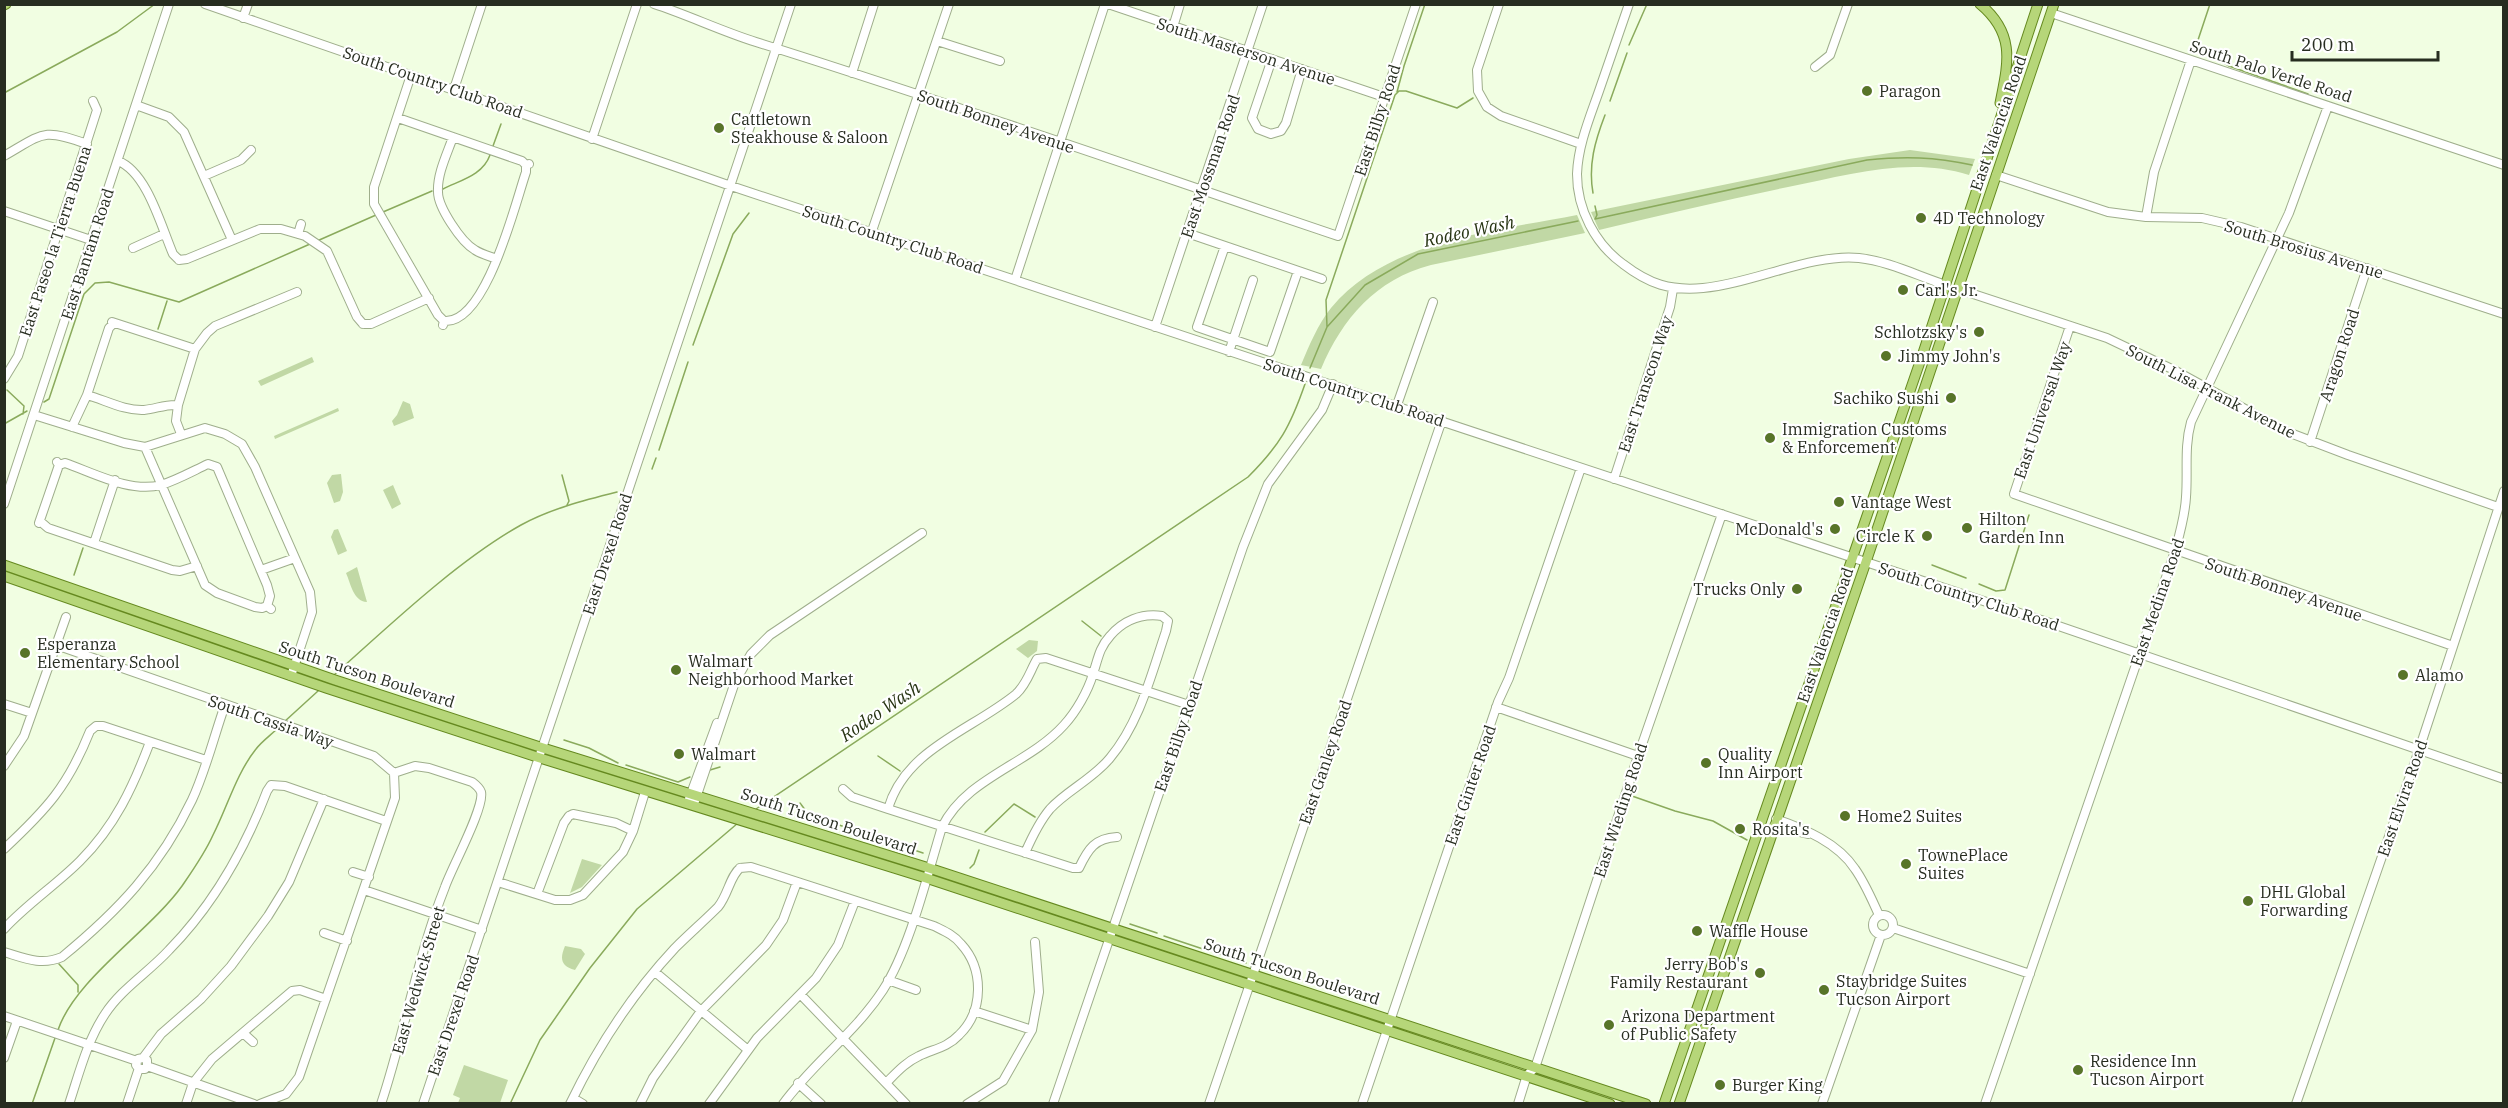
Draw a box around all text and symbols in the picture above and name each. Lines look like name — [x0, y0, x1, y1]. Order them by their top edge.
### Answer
street label: South Masterson Avenue — [1154, 13, 1338, 89]
scale bar — [2292, 24, 2438, 62]
text: 200 m — [2301, 33, 2355, 56]
street label: South Palo Verde Road — [2187, 35, 2355, 107]
street label: South Country Club Road — [340, 42, 526, 122]
street label: East Valencia Road — [1965, 52, 2031, 193]
street label: East Bilby Road — [1349, 61, 1405, 179]
place label: Paragon — [1879, 81, 1941, 101]
marker: Paragon — [1860, 84, 1874, 98]
street label: South Bonney Avenue — [915, 85, 1077, 157]
street label: East Mossman Road — [1176, 91, 1244, 240]
place label: Cattletown Steakhouse & Saloon — [731, 109, 888, 147]
marker: Cattletown Steakhouse & Saloon — [712, 121, 726, 135]
street label: East Paseo la Tierra Buena — [15, 143, 95, 339]
street label: East Bantam Road — [56, 185, 118, 322]
street label: South Country Club Road — [800, 200, 986, 278]
place label: 4D Technology — [1933, 208, 2045, 228]
water label: Rodeo Wash — [1421, 210, 1517, 252]
marker: 4D Technology — [1914, 211, 1928, 225]
street label: South Brosius Avenue — [2222, 215, 2386, 283]
place label: Carl's Jr. — [1915, 280, 1978, 300]
marker: Carl's Jr. — [1896, 283, 1910, 297]
street label: Aragon Road — [2315, 306, 2363, 404]
street label: East Transcon Way — [1613, 313, 1677, 455]
place label: Schlotzsky's — [1874, 322, 1967, 342]
marker: Schlotzsky's — [1972, 325, 1986, 339]
street label: East Universal Way — [2009, 338, 2075, 481]
street label: South Lisa Frank Avenue — [2123, 340, 2299, 442]
place label: Jimmy John's — [1898, 346, 2000, 366]
marker: Jimmy John's — [1879, 349, 1893, 363]
street label: South Country Club Road — [1261, 353, 1447, 431]
place label: Sachiko Sushi — [1834, 388, 1939, 408]
marker: Sachiko Sushi — [1944, 391, 1958, 405]
place label: Immigration Customs & Enforcement — [1782, 419, 1947, 457]
marker: Immigration Customs & Enforcement — [1763, 431, 1777, 445]
street label: East Drexel Road — [578, 490, 636, 617]
place label: Vantage West — [1851, 492, 1952, 512]
marker: Vantage West — [1832, 495, 1846, 509]
place label: Hilton Garden Inn — [1979, 509, 2065, 547]
place label: McDonald's — [1735, 519, 1823, 539]
marker: Hilton Garden Inn — [1960, 521, 1974, 535]
marker: McDonald's — [1828, 522, 1842, 536]
place label: Circle K — [1856, 526, 1915, 546]
marker: Circle K — [1920, 529, 1934, 543]
street label: East Medina Road — [2126, 535, 2188, 669]
street label: South Bonney Avenue — [2203, 553, 2365, 625]
street label: South Country Club Road — [1876, 557, 2062, 635]
street label: East Valencia Road — [1792, 564, 1858, 705]
place label: Trucks Only — [1693, 579, 1785, 599]
marker: Trucks Only — [1790, 582, 1804, 596]
place label: Esperanza Elementary School — [37, 634, 180, 672]
street label: South Tucson Boulevard — [277, 636, 458, 712]
marker: Esperanza Elementary School — [18, 646, 32, 660]
place label: Walmart Neighborhood Market — [688, 651, 854, 689]
marker: Walmart Neighborhood Market — [669, 663, 683, 677]
place label: Alamo — [2415, 665, 2464, 685]
marker: Alamo — [2396, 668, 2410, 682]
water label: Rodeo Wash — [835, 676, 925, 747]
street label: East Bilby Road — [1150, 677, 1207, 794]
street label: South Cassia Way — [206, 690, 337, 752]
street label: East Ganley Road — [1294, 697, 1356, 827]
street label: East Ginter Road — [1440, 722, 1500, 848]
street label: East Elvira Road — [2373, 737, 2431, 859]
street label: East Wieding Road — [1589, 740, 1651, 880]
place label: Walmart — [691, 744, 756, 764]
place label: Quality Inn Airport — [1718, 744, 1803, 782]
marker: Walmart — [672, 747, 686, 761]
marker: Quality Inn Airport — [1699, 756, 1713, 770]
street label: South Tucson Boulevard — [739, 783, 920, 859]
place label: Home2 Suites — [1857, 806, 1962, 826]
marker: Home2 Suites — [1838, 809, 1852, 823]
place label: Rosita's — [1752, 819, 1810, 839]
marker: Rosita's — [1733, 822, 1747, 836]
place label: TownePlace Suites — [1918, 845, 2008, 883]
marker: TownePlace Suites — [1899, 857, 1913, 871]
place label: DHL Global Forwarding — [2260, 882, 2348, 920]
marker: DHL Global Forwarding — [2241, 894, 2255, 908]
street label: East Wedwick Street — [387, 903, 449, 1056]
place label: Waffle House — [1709, 921, 1808, 941]
marker: Waffle House — [1690, 924, 1704, 938]
street label: South Tucson Boulevard — [1202, 933, 1383, 1009]
street label: East Drexel Road — [423, 952, 483, 1078]
place label: Jerry Bob's Family Restaurant — [1610, 954, 1748, 992]
marker: Jerry Bob's Family Restaurant — [1753, 966, 1767, 980]
place label: Staybridge Suites Tucson Airport — [1836, 971, 1967, 1009]
marker: Staybridge Suites Tucson Airport — [1817, 983, 1831, 997]
place label: Arizona Department of Public Safety — [1621, 1006, 1775, 1044]
marker: Arizona Department of Public Safety — [1602, 1018, 1616, 1032]
place label: Residence Inn Tucson Airport — [2090, 1051, 2204, 1089]
marker: Residence Inn Tucson Airport — [2071, 1063, 2085, 1077]
place label: Burger King — [1732, 1075, 1823, 1095]
marker: Burger King — [1713, 1078, 1727, 1092]

